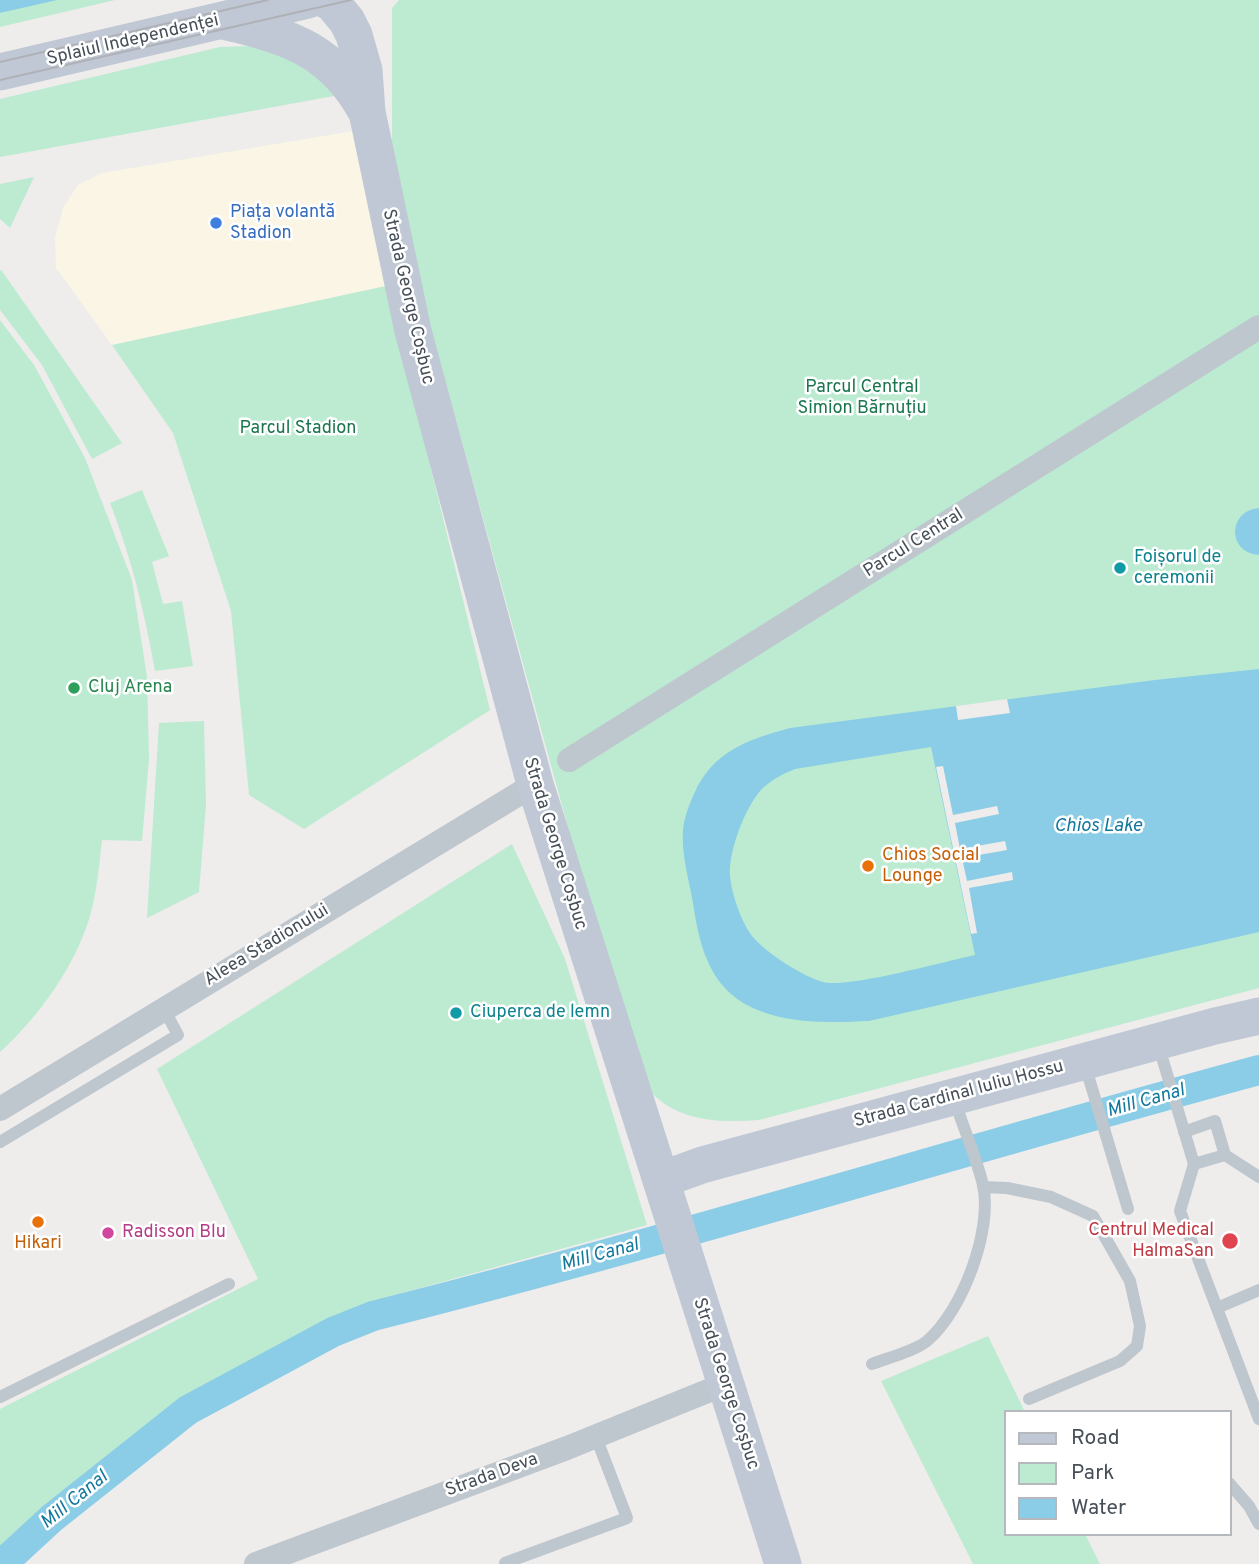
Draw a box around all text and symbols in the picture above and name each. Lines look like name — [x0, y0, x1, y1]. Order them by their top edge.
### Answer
street label: Splaiul Independenței — [45, 11, 221, 71]
place label: Piața volantă Stadion — [230, 202, 335, 244]
street label: Strada George Coșbuc — [376, 207, 438, 387]
marker: Piața volantă Stadion — [208, 215, 224, 231]
park label: Parcul Central Simion Bărnuțiu — [797, 377, 927, 420]
park label: Parcul Stadion — [240, 418, 356, 440]
street label: Parcul Central — [860, 505, 968, 583]
place label: Foișorul de ceremonii — [1134, 547, 1221, 590]
marker: Foișorul de ceremonii — [1112, 560, 1128, 576]
place label: Cluj Arena — [88, 677, 172, 699]
marker: Cluj Arena — [66, 680, 82, 696]
street label: Strada George Coșbuc — [518, 755, 590, 933]
water label: Chios Lake — [1054, 816, 1142, 838]
place label: Chios Social Lounge — [882, 845, 979, 888]
marker: Chios Social Lounge — [860, 858, 876, 874]
street label: Aleea Stadionului — [201, 900, 333, 992]
place label: Ciuperca de lemn — [470, 1002, 610, 1024]
marker: Ciuperca de lemn — [448, 1005, 464, 1021]
street label: Strada Cardinal Iuliu Hossu — [852, 1057, 1066, 1133]
water label: Mill Canal — [1104, 1080, 1188, 1124]
marker: Hikari — [30, 1214, 46, 1230]
place label: Centrul Medical HalmaSan — [1088, 1220, 1214, 1262]
place label: Radisson Blu — [122, 1222, 226, 1244]
marker: Radisson Blu — [100, 1225, 116, 1241]
marker: Centrul Medical HalmaSan — [1220, 1231, 1240, 1251]
place label: Hikari — [14, 1233, 62, 1255]
water label: Mill Canal — [558, 1235, 642, 1277]
street label: Strada George Coșbuc — [687, 1296, 763, 1472]
legend — [1004, 1410, 1231, 1536]
text: Road — [1071, 1425, 1120, 1452]
street label: Strada Deva — [443, 1449, 541, 1503]
text: Park — [1071, 1460, 1114, 1487]
water label: Mill Canal — [37, 1467, 113, 1535]
text: Water — [1071, 1495, 1126, 1522]

